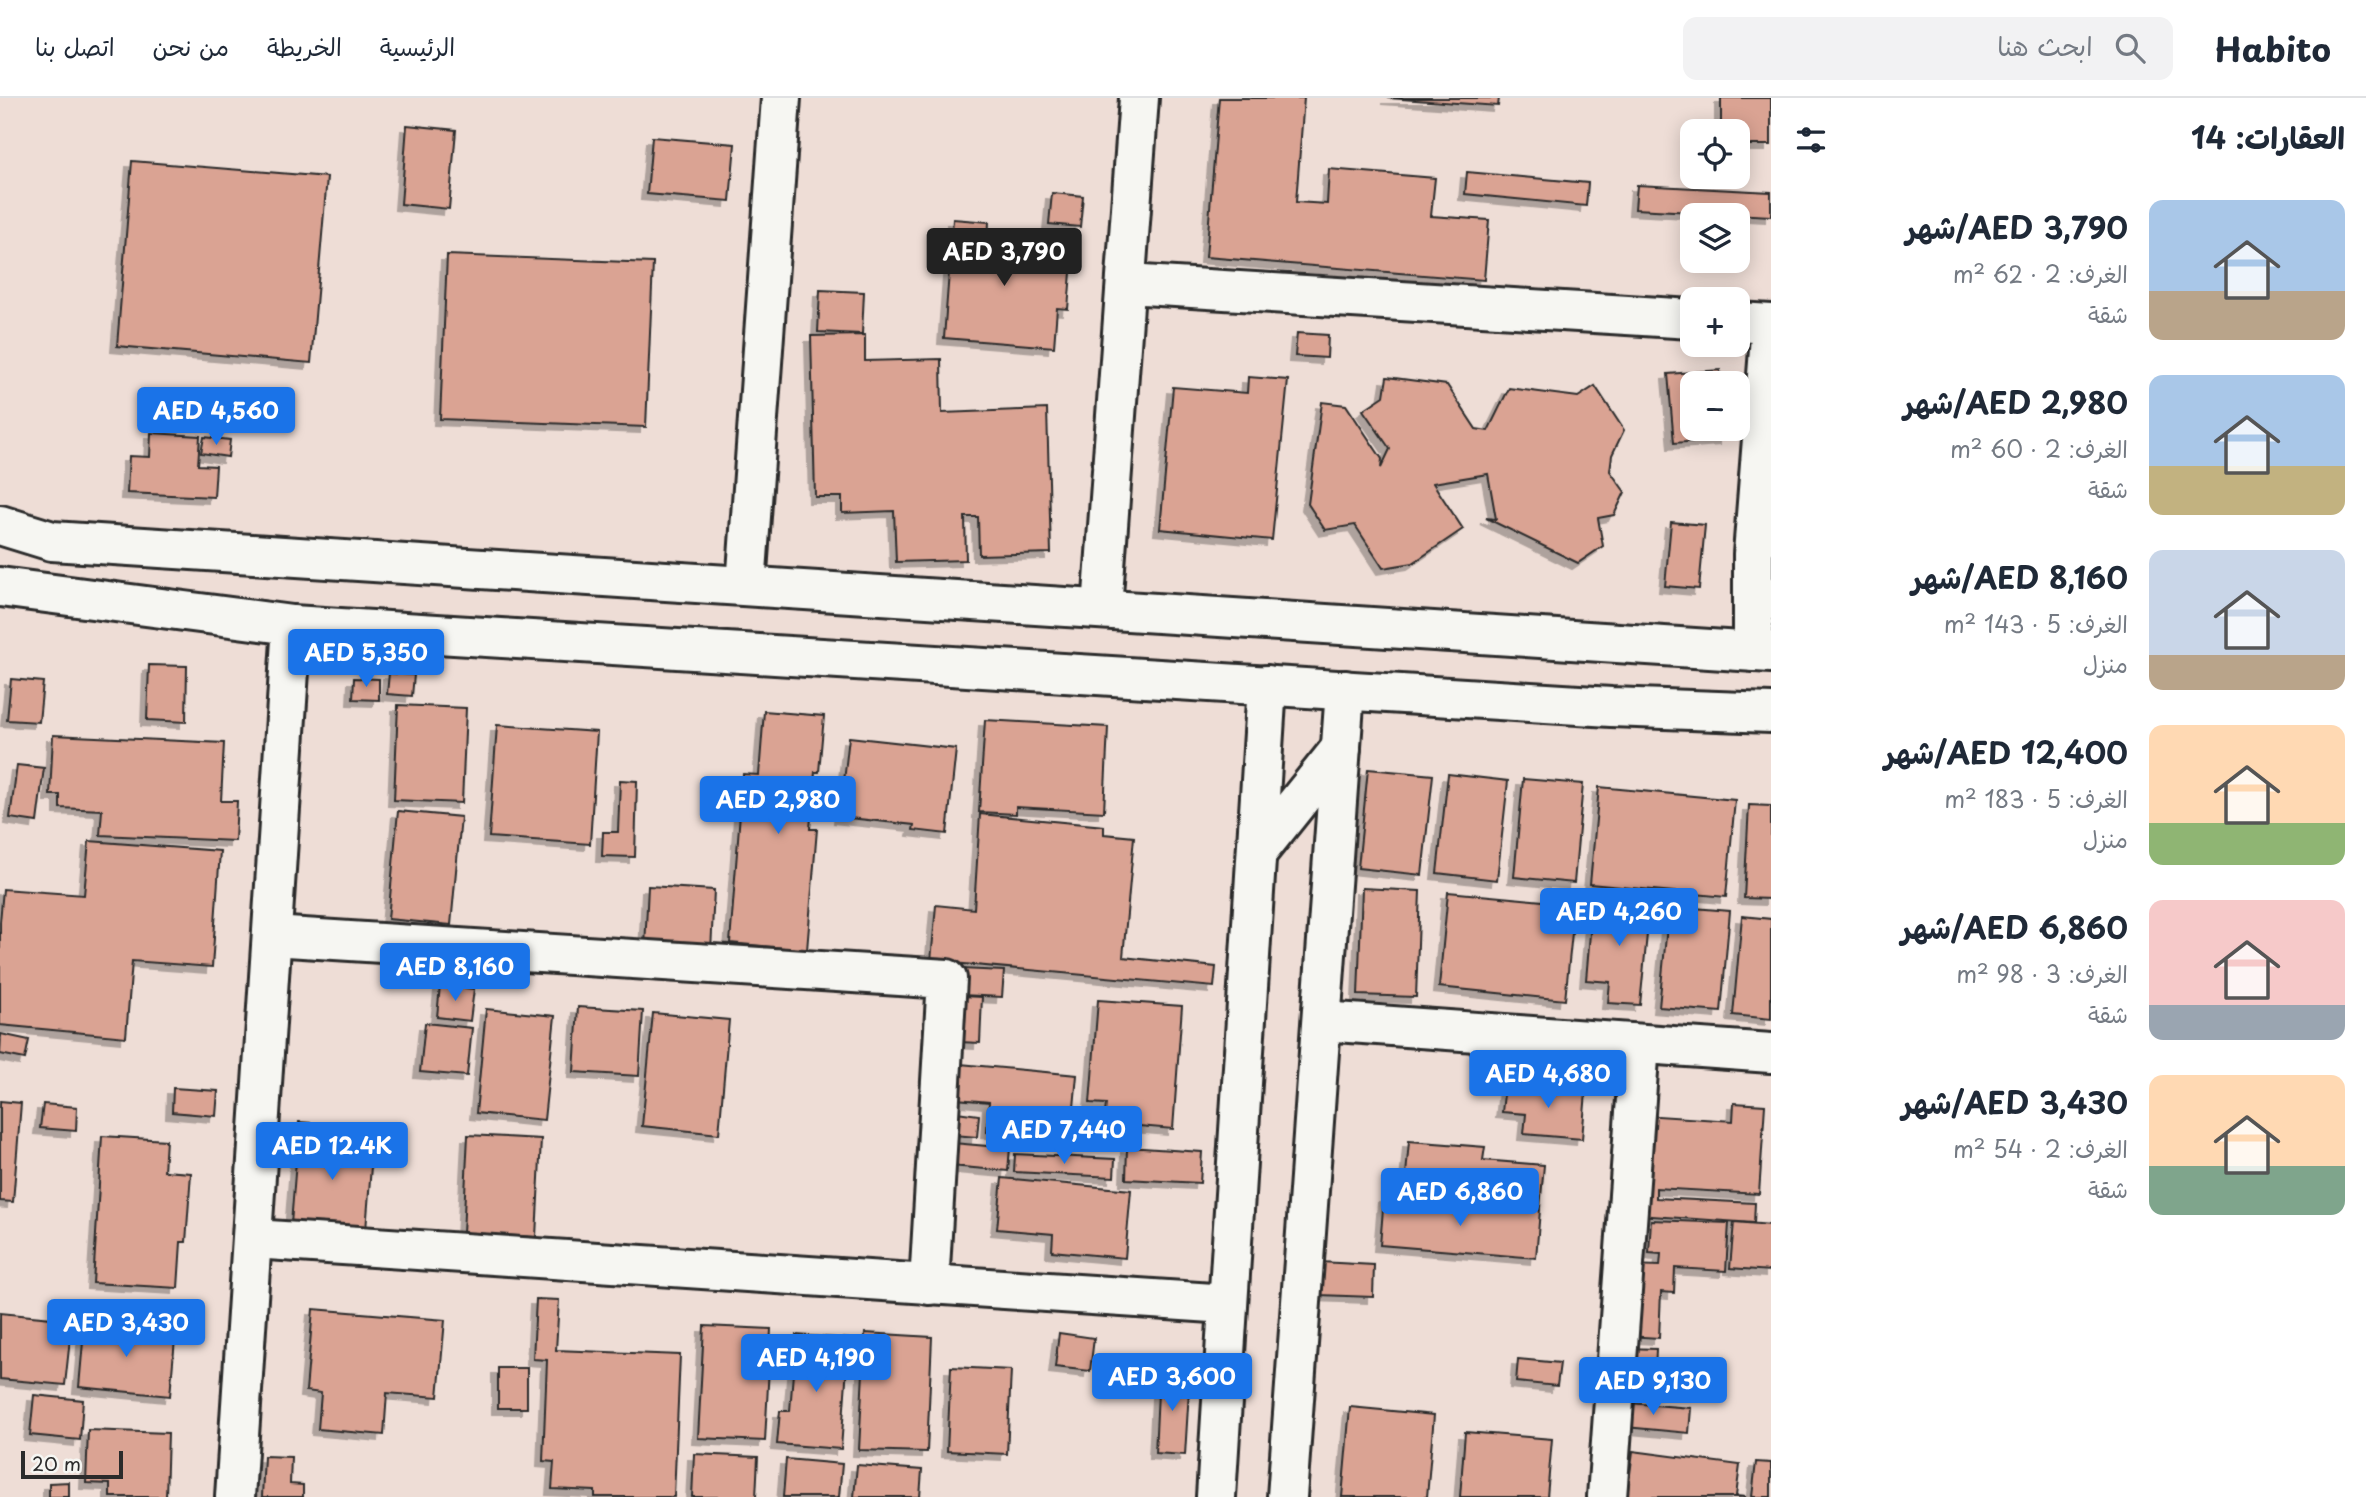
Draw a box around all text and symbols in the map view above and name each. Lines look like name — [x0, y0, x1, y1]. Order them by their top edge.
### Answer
search box — [1683, 17, 2173, 80]
text: Habito — [2215, 23, 2331, 73]
text: ابحث هنا — [1997, 26, 2093, 65]
text: اتصل بنا — [35, 28, 115, 64]
text: من نحن — [153, 28, 229, 64]
text: الخريطة — [267, 28, 342, 64]
text: الرئيسية — [380, 28, 455, 64]
icon: search — [2111, 29, 2149, 67]
text: العقارات: 14 — [2191, 114, 2345, 159]
map controls — [1680, 119, 1750, 441]
button: locate — [1680, 119, 1750, 189]
icon: filters — [1792, 121, 1830, 159]
button: layers — [1680, 203, 1750, 273]
text: AED 3,790/شهر — [1906, 204, 2128, 249]
pin: AED 3,790 — [924, 228, 1084, 288]
icon: home — [2205, 228, 2289, 312]
text: AED 3,790 — [943, 233, 1065, 268]
text: الغرف: 2 · 62 m² — [1953, 256, 2128, 291]
button: + — [1680, 287, 1750, 357]
text: شقة — [2088, 296, 2128, 331]
button: − — [1680, 371, 1750, 441]
text: AED 2,980/شهر — [1903, 379, 2128, 424]
pin: AED 4,560 — [136, 388, 296, 447]
text: AED 4,560 — [153, 392, 279, 427]
icon: home — [2205, 403, 2289, 487]
text: الغرف: 2 · 60 m² — [1950, 431, 2128, 466]
text: شقة — [2088, 471, 2128, 506]
text: AED 8,160/شهر — [1912, 554, 2128, 599]
icon: home — [2205, 578, 2289, 662]
text: الغرف: 5 · 143 m² — [1944, 606, 2128, 641]
pin: AED 5,350 — [286, 630, 446, 689]
text: AED 5,350 — [304, 634, 428, 669]
text: منزل — [2083, 646, 2128, 681]
text: AED 12,400/شهر — [1884, 729, 2128, 774]
icon: home — [2205, 753, 2289, 837]
pin: AED 2,980 — [698, 776, 858, 836]
text: AED 2,980 — [716, 781, 840, 816]
text: الغرف: 5 · 183 m² — [1944, 781, 2128, 816]
text: منزل — [2083, 821, 2128, 856]
pin: AED 4,260 — [1539, 888, 1699, 948]
text: AED 4,260 — [1556, 893, 1682, 928]
text: AED 6,860/شهر — [1901, 904, 2128, 949]
icon: home — [2205, 928, 2289, 1012]
pin: AED 8,160 — [375, 944, 535, 1003]
text: AED 8,160 — [396, 948, 514, 983]
text: الغرف: 3 · 98 m² — [1956, 956, 2128, 991]
text: شقة — [2088, 996, 2128, 1031]
pin: AED 4,680 — [1468, 1051, 1628, 1110]
text: AED 4,680 — [1485, 1055, 1611, 1090]
text: AED 3,430/شهر — [1902, 1079, 2128, 1124]
icon: home — [2205, 1103, 2289, 1187]
pin: AED 7,440 — [984, 1107, 1144, 1166]
text: AED 7,440 — [1002, 1111, 1126, 1146]
pin: AED 12.4K — [252, 1122, 412, 1182]
text: AED 12.4K — [272, 1127, 392, 1162]
text: الغرف: 2 · 54 m² — [1953, 1131, 2128, 1166]
pin: AED 6,860 — [1380, 1168, 1540, 1228]
text: شقة — [2088, 1171, 2128, 1206]
text: AED 6,860 — [1397, 1173, 1523, 1208]
pin: AED 3,430 — [46, 1300, 206, 1359]
text: AED 3,430 — [63, 1304, 189, 1339]
pin: AED 4,190 — [736, 1334, 896, 1394]
text: AED 4,190 — [757, 1339, 875, 1374]
pin: AED 3,600 — [1092, 1354, 1252, 1413]
text: AED 3,600 — [1108, 1358, 1236, 1393]
pin: AED 9,130 — [1573, 1358, 1733, 1417]
text: AED 9,130 — [1595, 1362, 1711, 1397]
scale bar — [21, 1448, 122, 1480]
text: 20 m — [32, 1449, 81, 1477]

